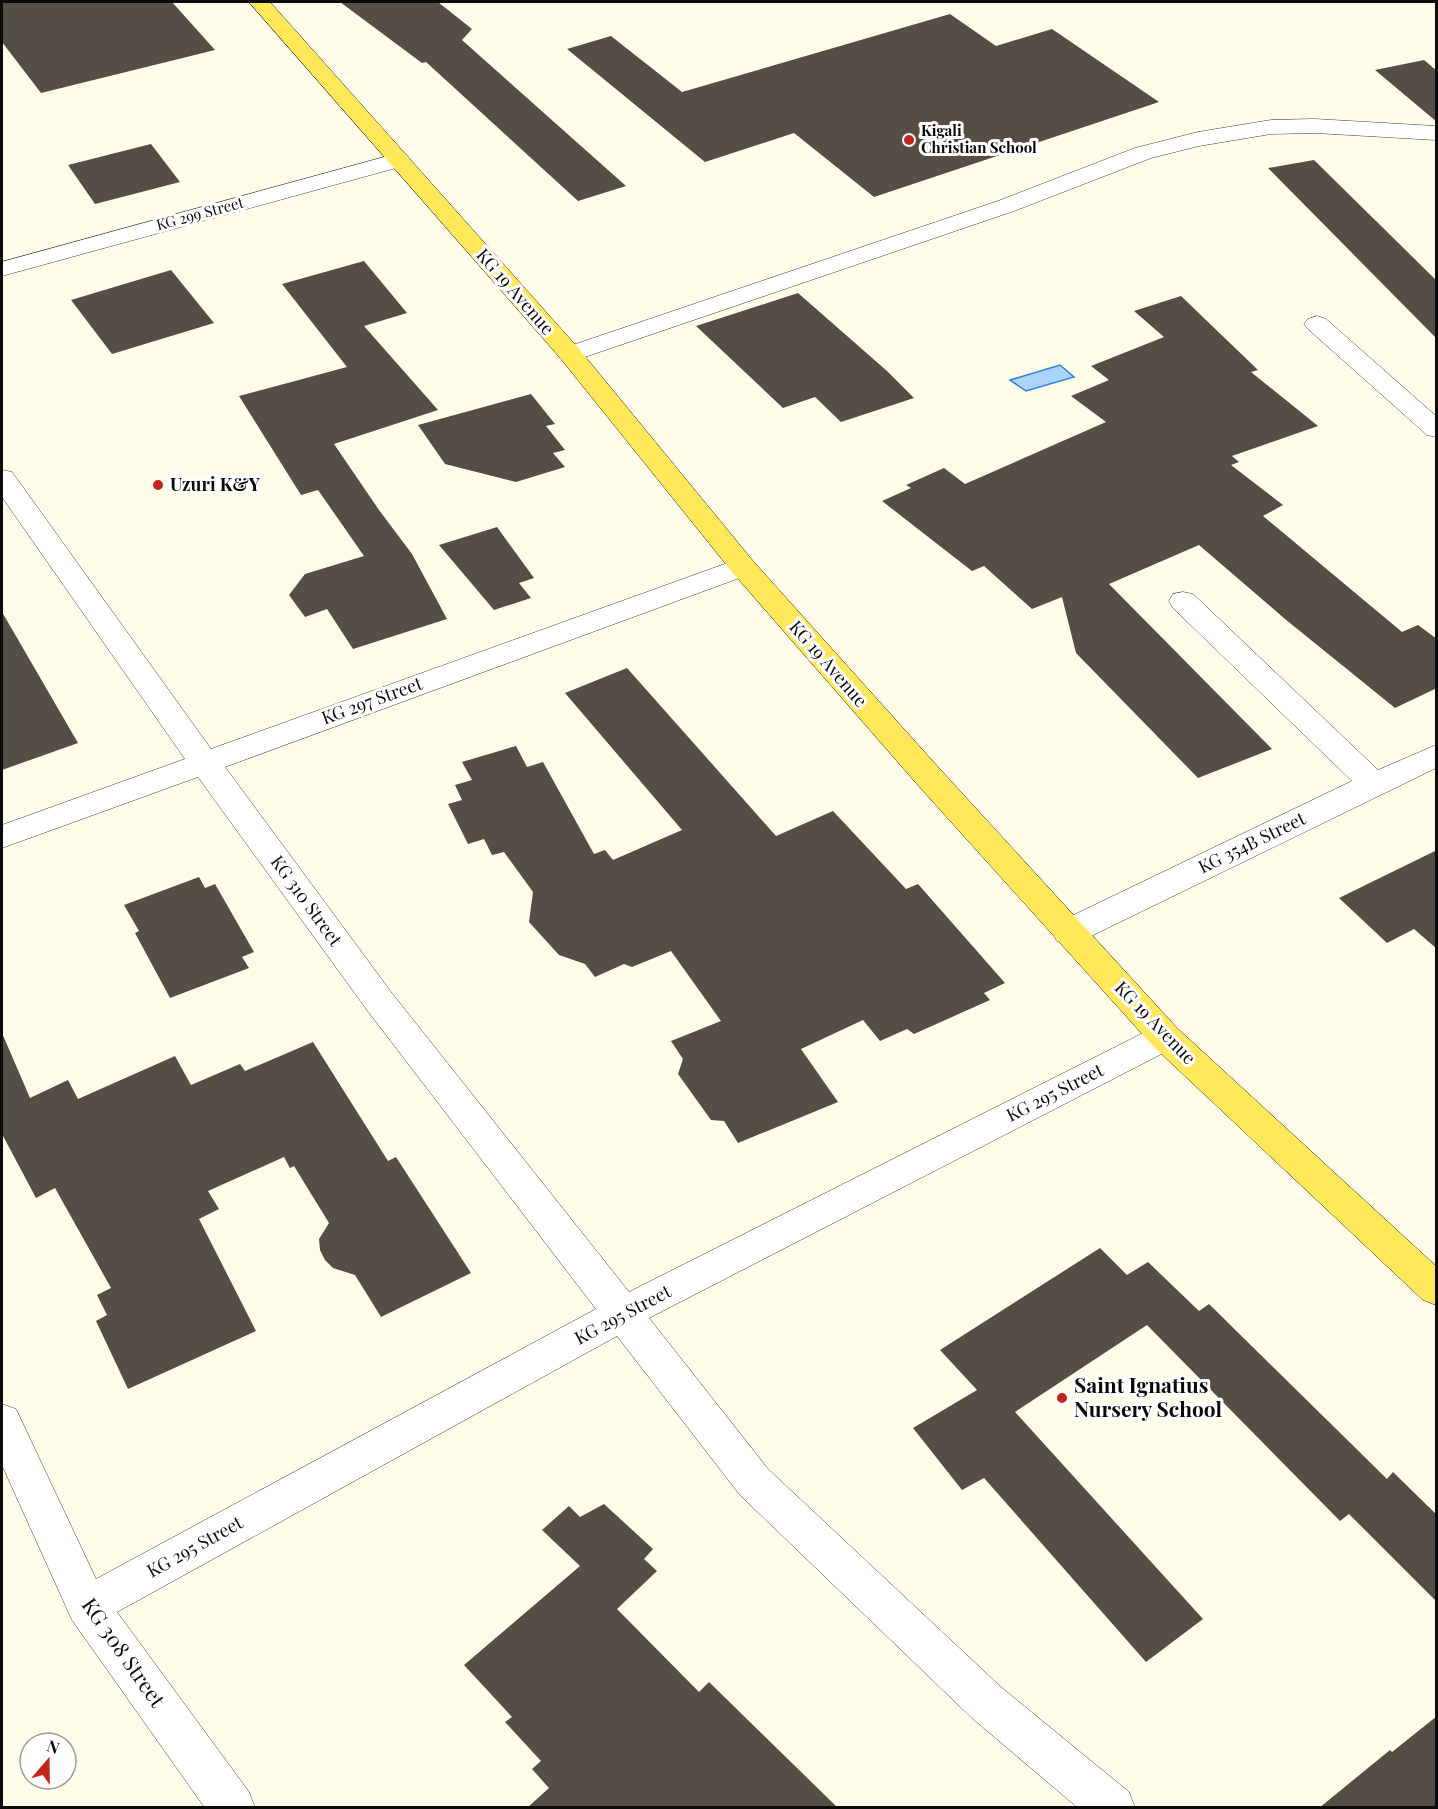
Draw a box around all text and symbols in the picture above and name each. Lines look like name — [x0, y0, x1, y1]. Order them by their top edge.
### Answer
place label: Kigali Christian School — [921, 120, 1037, 157]
marker: Kigali Christian School — [902, 133, 916, 147]
street label: KG 299 Street — [154, 192, 246, 234]
street label: KG 19 Avenue — [472, 243, 560, 340]
place label: Uzuri K&Y — [170, 472, 261, 496]
marker: Uzuri K&Y — [151, 478, 165, 492]
street label: KG 19 Avenue — [785, 615, 873, 712]
street label: KG 297 Street — [318, 670, 426, 729]
street label: KG 354B Street — [1194, 806, 1310, 878]
street label: KG 310 Street — [266, 850, 348, 951]
street label: KG 19 Avenue — [1110, 975, 1202, 1069]
street label: KG 295 Street — [1002, 1057, 1108, 1127]
street label: KG 295 Street — [570, 1278, 675, 1350]
place label: Saint Ignatius Nursery School — [1074, 1370, 1222, 1422]
marker: Saint Ignatius Nursery School — [1055, 1391, 1069, 1405]
street label: KG 295 Street — [142, 1510, 247, 1582]
street label: KG 308 Street — [77, 1592, 173, 1712]
north arrow — [18, 1731, 78, 1791]
text: N — [44, 1735, 63, 1758]

